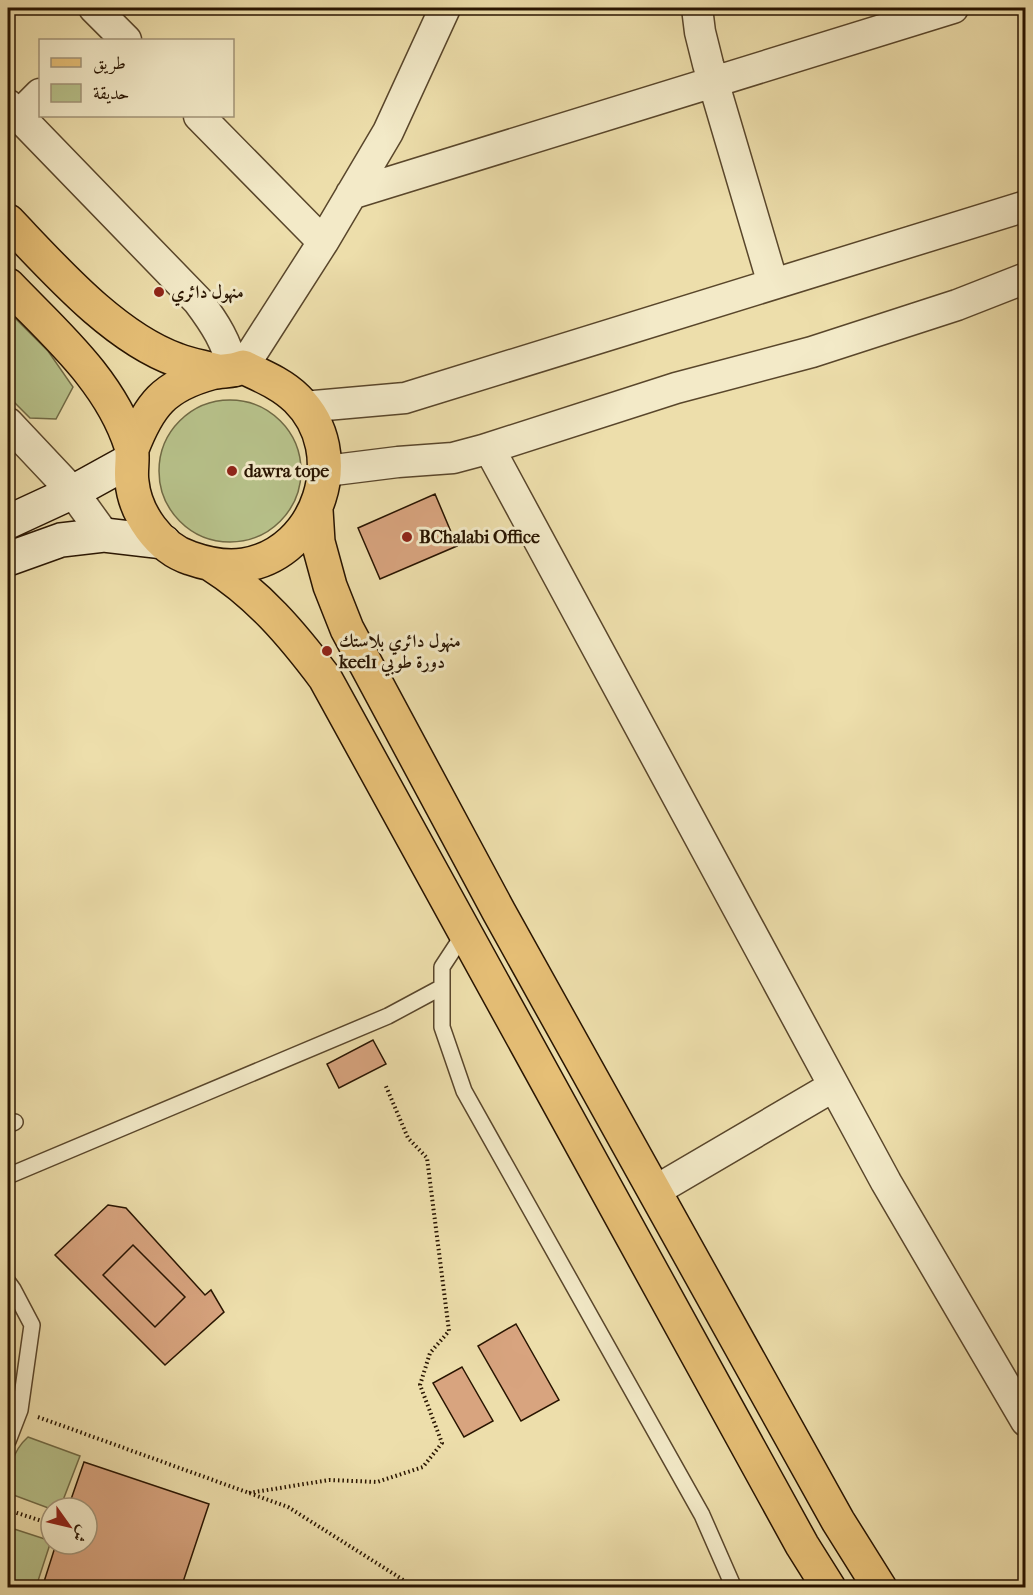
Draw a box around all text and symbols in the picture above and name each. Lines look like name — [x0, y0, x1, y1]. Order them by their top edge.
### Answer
legend — [39, 39, 234, 117]
text: طريق — [93, 53, 126, 75]
text: حديقة — [93, 83, 129, 104]
place label: منهول دائري — [171, 282, 244, 307]
marker: منهول دائري — [152, 285, 166, 299]
place label: dawra tope — [244, 461, 329, 482]
marker: dawra tope — [225, 464, 239, 478]
place label: BChalabi Office — [419, 527, 540, 548]
marker: BChalabi Office — [400, 530, 414, 544]
place label: منهول دائري بلاستك keel1 دورة طوبي — [338, 631, 461, 677]
marker: منهول دائري بلاستك keel1 دورة طوبي — [320, 644, 334, 658]
north arrow — [39, 1496, 99, 1556]
text: ش — [69, 1522, 93, 1546]

